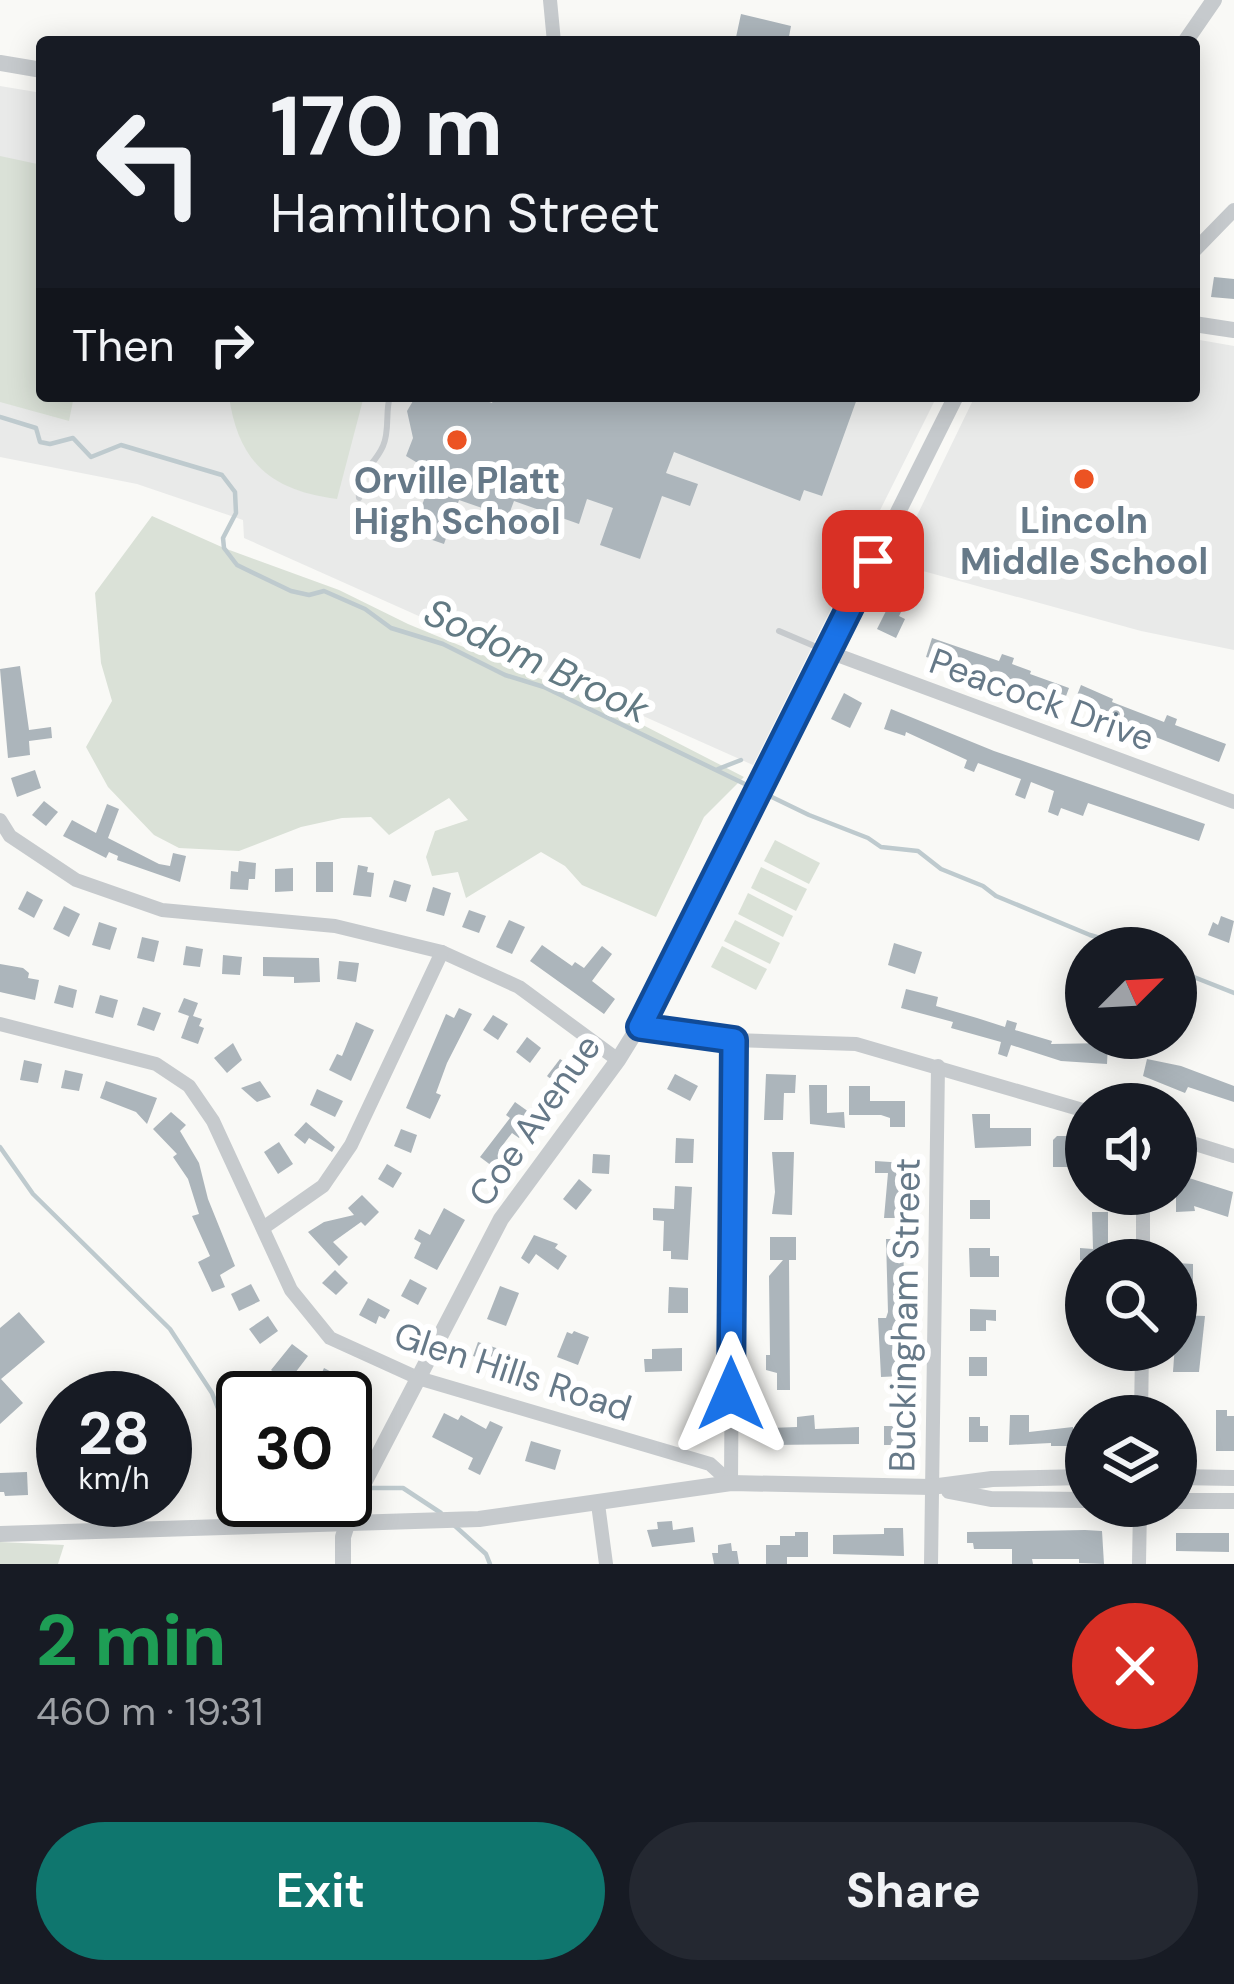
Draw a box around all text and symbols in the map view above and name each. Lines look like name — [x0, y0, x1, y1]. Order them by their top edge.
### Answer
text: 170 m — [270, 72, 503, 181]
icon: left — [72, 84, 228, 240]
text: Hamilton Street — [270, 178, 660, 249]
icon: right — [199, 312, 265, 378]
text: Then — [72, 316, 175, 375]
marker: Orville Platt High School — [444, 427, 470, 453]
place label: Orville Platt High School — [353, 457, 561, 545]
marker: Lincoln Middle School — [1071, 466, 1097, 492]
place label: Lincoln Middle School — [960, 497, 1208, 585]
pin — [822, 510, 924, 612]
icon: arrive — [840, 528, 906, 594]
water label: Sodom Brook — [416, 586, 658, 735]
street label: Peacock Drive — [923, 637, 1160, 762]
north arrow — [1065, 927, 1197, 1059]
map controls — [1065, 927, 1197, 1527]
street label: Coe Avenue — [458, 1025, 611, 1215]
button: sound — [1065, 1083, 1197, 1215]
street label: Buckingham Street — [878, 1157, 931, 1473]
button: search — [1065, 1239, 1197, 1371]
street label: Glen Hills Road — [388, 1311, 637, 1432]
position arrow — [668, 1331, 794, 1457]
speed limit sign: 30 — [216, 1371, 372, 1527]
text: 28 — [78, 1394, 150, 1473]
button: layers — [1065, 1395, 1197, 1527]
text: km/h — [79, 1459, 149, 1498]
text: 2 min — [36, 1594, 226, 1687]
button: close — [1072, 1603, 1198, 1729]
text: 460 m · 19:31 — [36, 1686, 264, 1737]
button: Exit — [36, 1822, 605, 1960]
button: Share — [629, 1822, 1198, 1960]

